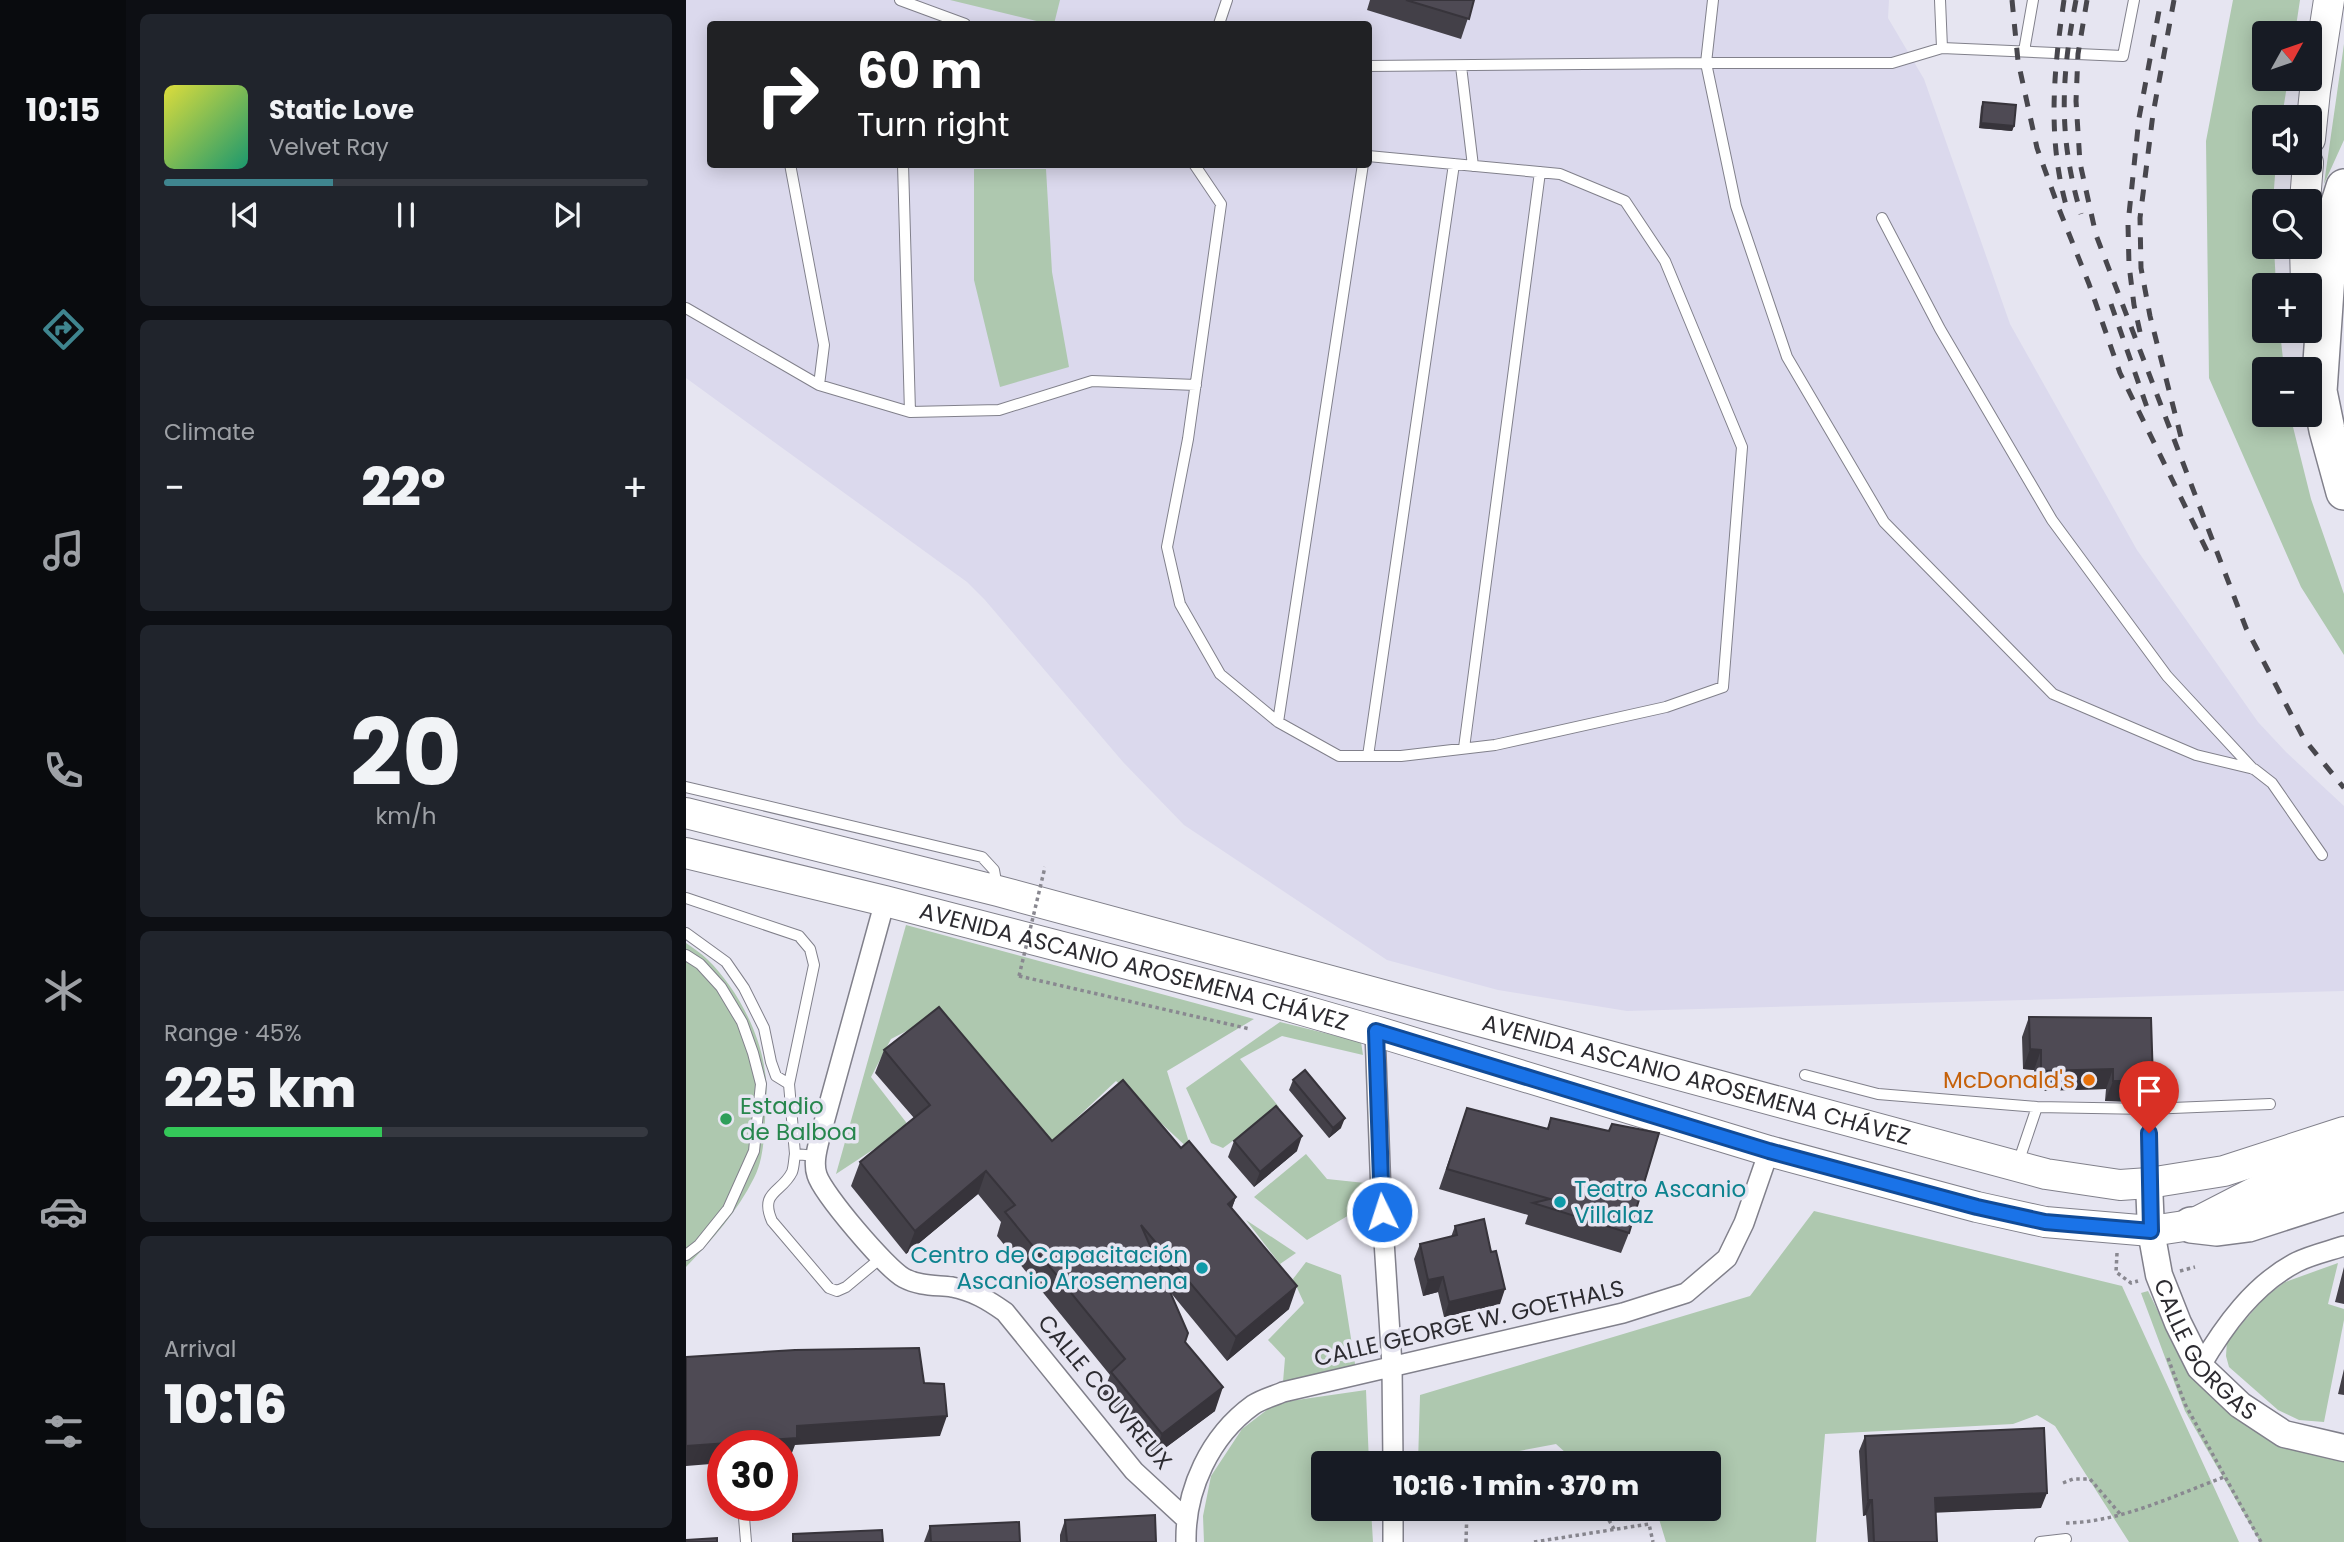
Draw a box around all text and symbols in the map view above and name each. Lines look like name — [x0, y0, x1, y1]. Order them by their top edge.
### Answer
north arrow — [2252, 21, 2322, 91]
map controls — [2252, 21, 2322, 427]
text: 60 m — [857, 37, 982, 105]
icon: right — [742, 49, 833, 140]
text: 10:15 — [26, 87, 100, 132]
text: Static Love — [269, 92, 414, 128]
text: Turn right — [857, 102, 1009, 147]
button: sound — [2252, 105, 2322, 175]
text: Velvet Ray — [269, 131, 389, 163]
button: search — [2252, 189, 2322, 259]
icon: previous — [226, 196, 264, 234]
icon: pause — [387, 196, 425, 234]
icon: next — [548, 196, 586, 234]
button: + — [2252, 273, 2322, 343]
icon: directions — [39, 305, 88, 354]
button: − — [2252, 357, 2322, 427]
text: Climate — [164, 416, 255, 448]
text: 22° — [361, 451, 446, 524]
text: − — [164, 461, 185, 514]
text: + — [622, 461, 648, 514]
icon: music — [39, 526, 88, 575]
text: 20 — [350, 689, 462, 817]
icon: phone — [39, 746, 88, 795]
text: km/h — [375, 800, 437, 832]
street label: AVENIDA ASCANIO AROSEMENA CHÁVEZ — [916, 895, 1352, 1038]
icon: climate — [39, 966, 88, 1015]
street label: AVENIDA ASCANIO AROSEMENA CHÁVEZ — [1479, 1006, 1914, 1153]
text: Range · 45% — [164, 1017, 302, 1049]
text: 225 km — [164, 1052, 356, 1125]
pin — [2119, 1061, 2179, 1133]
place label: McDonald's — [1943, 1064, 2075, 1096]
marker: McDonald's — [2081, 1072, 2097, 1088]
icon: arrive — [2130, 1072, 2168, 1110]
place label: Estadio de Balboa — [740, 1090, 857, 1148]
marker: Estadio de Balboa — [718, 1111, 734, 1127]
place label: Teatro Ascanio Villalaz — [1574, 1173, 1746, 1231]
position arrow — [1345, 1175, 1419, 1249]
icon: car — [39, 1187, 88, 1236]
marker: Teatro Ascanio Villalaz — [1552, 1194, 1568, 1210]
place label: Centro de Capacitación Ascanio Arosemena — [911, 1239, 1188, 1297]
marker: Centro de Capacitación Ascanio Arosemena — [1194, 1260, 1210, 1276]
street label: CALLE GEORGE W. GOETHALS — [1311, 1272, 1627, 1374]
street label: CALLE GORGAS — [2146, 1274, 2263, 1428]
street label: CALLE COUVREUX — [1031, 1308, 1179, 1476]
text: Arrival — [164, 1333, 236, 1365]
text: 10:16 — [164, 1368, 287, 1441]
icon: filters — [39, 1407, 88, 1456]
speed limit sign: 30 — [707, 1430, 798, 1521]
text: 10:16 · 1 min · 370 m — [1393, 1468, 1639, 1504]

